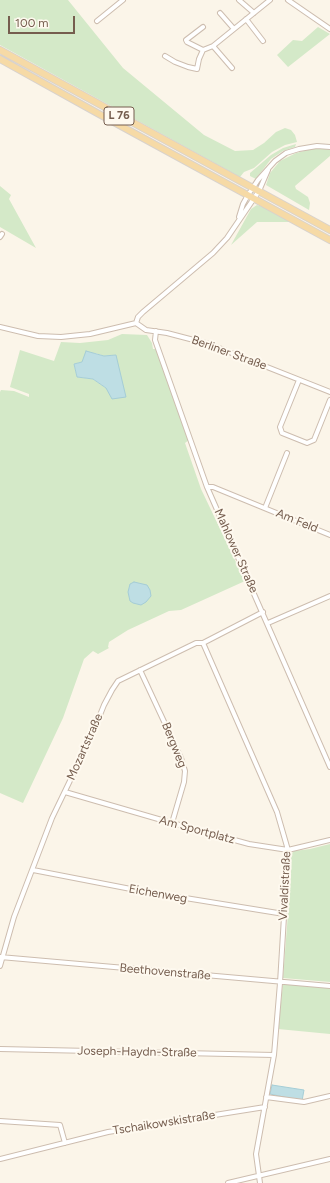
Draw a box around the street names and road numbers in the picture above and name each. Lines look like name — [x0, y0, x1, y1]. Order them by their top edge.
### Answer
road number: L 76 — [104, 107, 134, 125]
street label: Berliner Straße — [189, 333, 269, 373]
street label: Am Feld — [274, 506, 320, 536]
street label: Mahlower Straße — [211, 507, 261, 595]
street label: Mozartstraße — [64, 711, 106, 783]
street label: Bergweg — [158, 720, 190, 770]
street label: Am Sportplatz — [158, 813, 236, 847]
street label: Vivaldistraße — [276, 851, 294, 921]
street label: Eichenweg — [128, 882, 188, 906]
street label: Beethovenstraße — [119, 961, 211, 983]
street label: Joseph-Haydn-Straße — [77, 1044, 197, 1060]
street label: Tschaikowskistraße — [112, 1108, 216, 1138]

